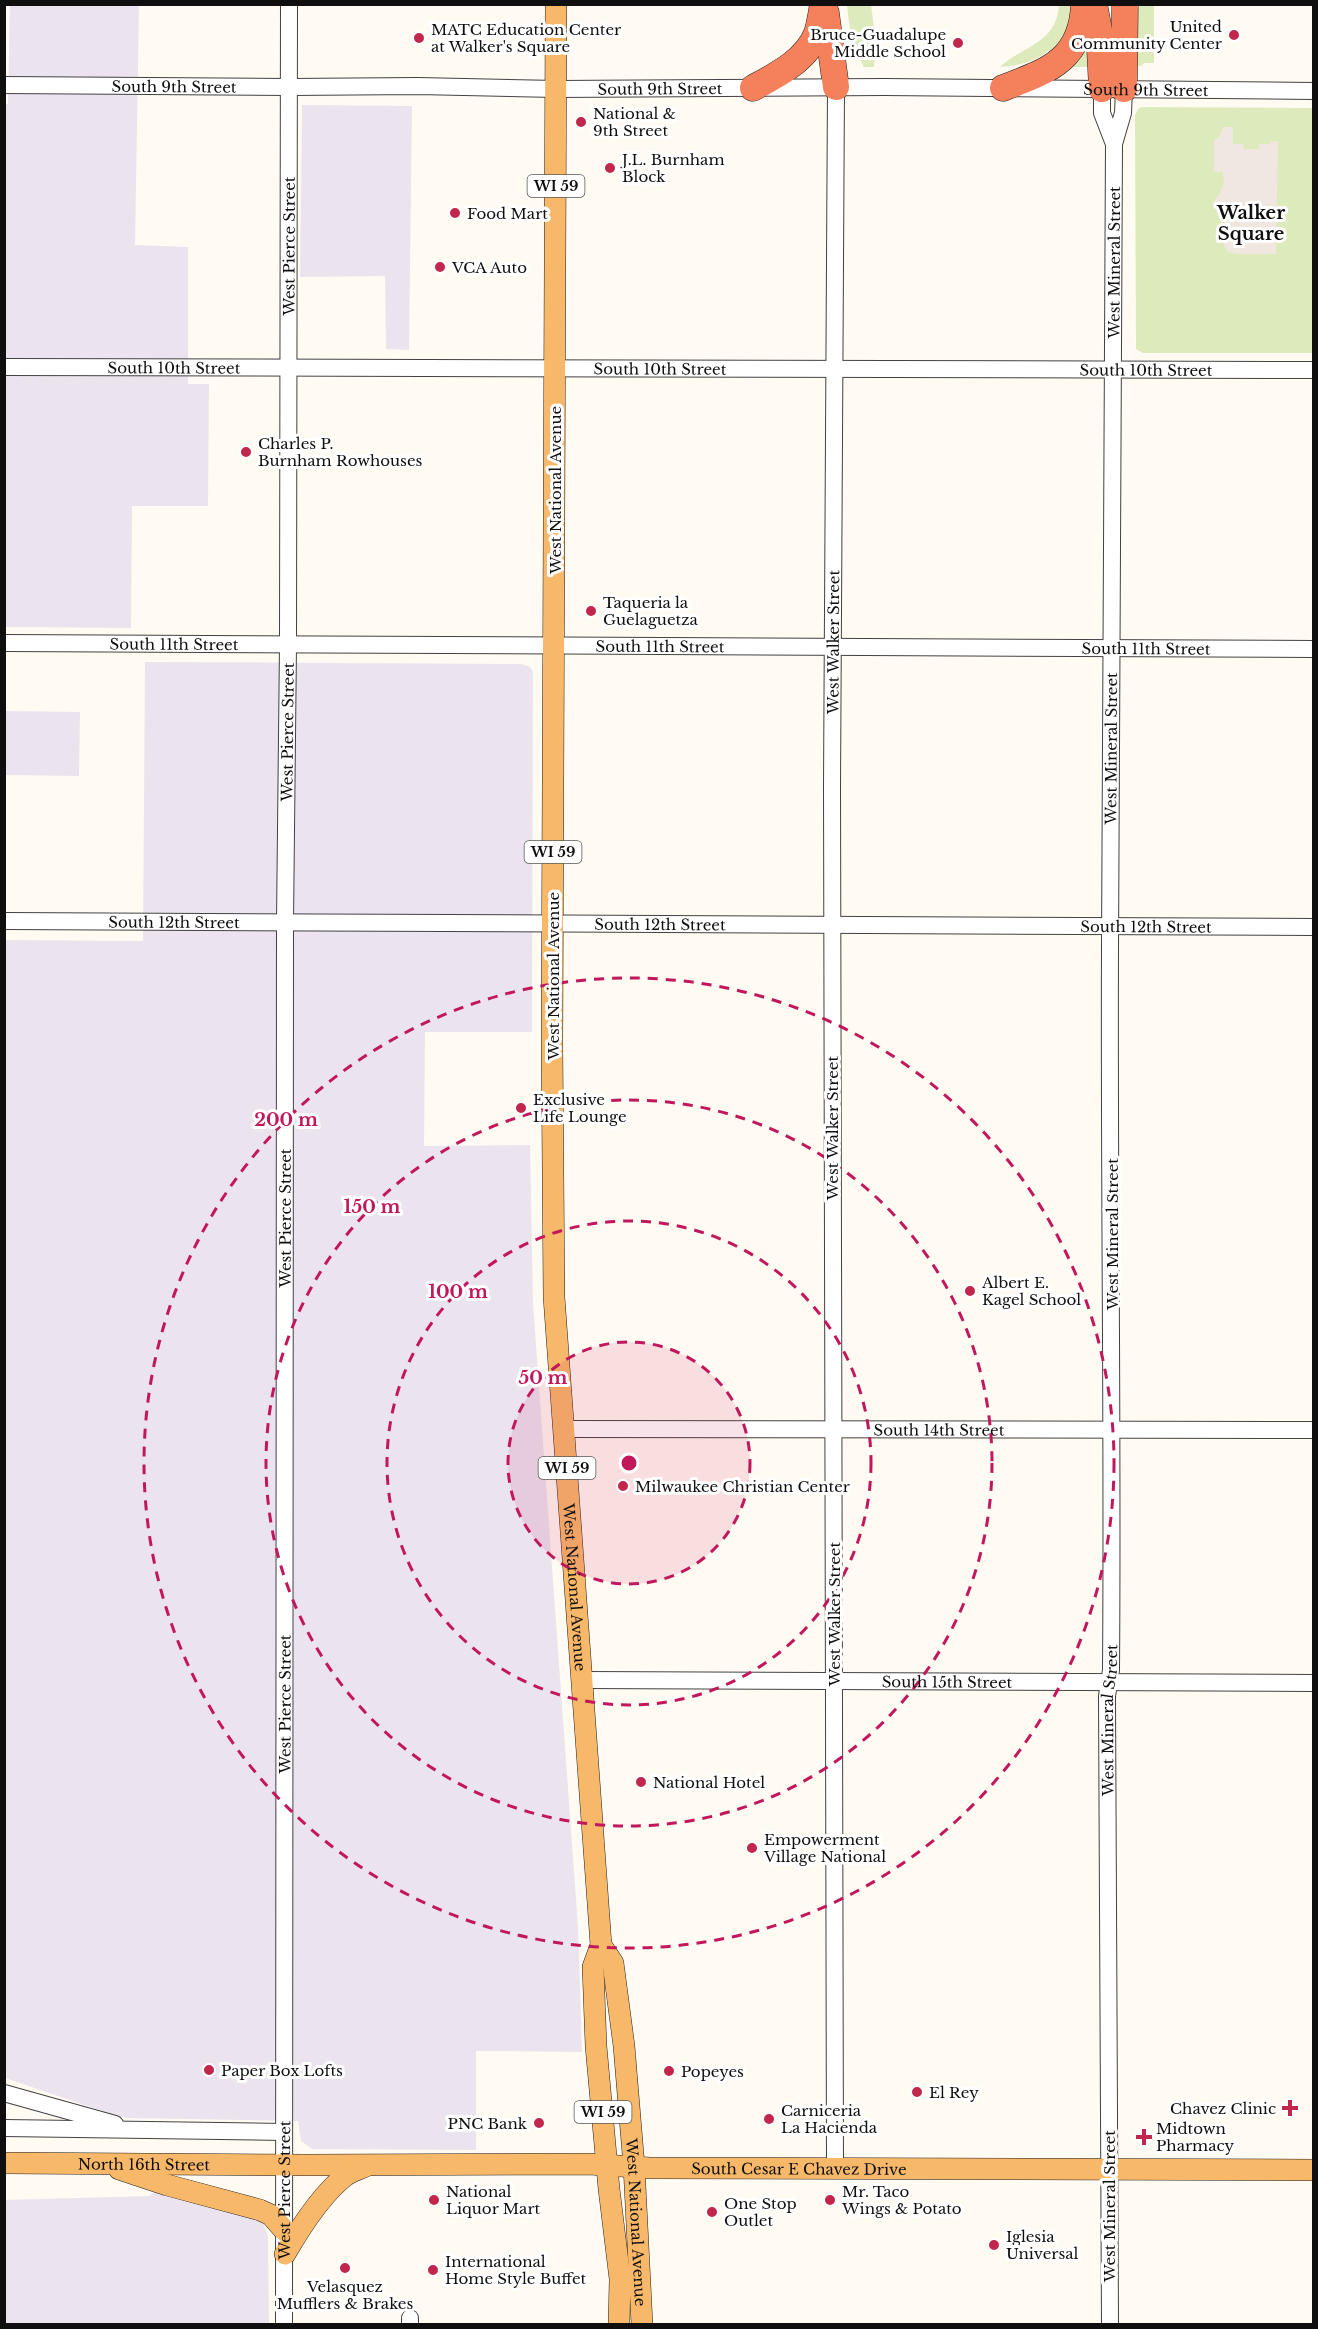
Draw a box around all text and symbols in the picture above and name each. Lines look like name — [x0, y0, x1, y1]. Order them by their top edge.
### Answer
place label: United Community Center — [1071, 17, 1223, 53]
place label: MATC Education Center at Walker's Square — [431, 20, 622, 56]
place label: Bruce-Guadalupe Middle School — [810, 25, 946, 61]
marker: United Community Center — [1227, 28, 1241, 42]
marker: MATC Education Center at Walker's Square — [412, 31, 426, 45]
marker: Bruce-Guadalupe Middle School — [951, 36, 965, 50]
street label: South 9th Street — [111, 76, 237, 96]
street label: South 9th Street — [597, 78, 723, 98]
street label: South 9th Street — [1083, 79, 1209, 100]
place label: National & 9th Street — [593, 104, 676, 140]
marker: National & 9th Street — [574, 115, 588, 129]
place label: J.L. Burnham Block — [620, 150, 724, 186]
marker: J.L. Burnham Block — [603, 161, 617, 175]
road number: WI 59 — [528, 175, 584, 197]
street label: West Pierce Street — [279, 176, 298, 317]
street label: West Mineral Street — [1104, 186, 1123, 339]
district label: Walker Square — [1216, 202, 1285, 245]
place label: Food Mart — [467, 204, 548, 223]
marker: Food Mart — [448, 206, 462, 220]
place label: VCA Auto — [451, 258, 527, 277]
marker: VCA Auto — [433, 260, 447, 274]
street label: South 10th Street — [108, 358, 241, 377]
street label: South 10th Street — [594, 359, 727, 378]
street label: South 10th Street — [1080, 360, 1213, 379]
street label: West National Avenue — [546, 406, 565, 575]
place label: Charles P. Burnham Rowhouses — [258, 434, 422, 470]
marker: Charles P. Burnham Rowhouses — [239, 445, 253, 459]
street label: West Walker Street — [823, 569, 843, 715]
place label: Taqueria la Guelaguetza — [603, 593, 699, 629]
marker: Taqueria la Guelaguetza — [584, 604, 598, 618]
street label: South 11th Street — [110, 634, 239, 654]
street label: South 11th Street — [596, 636, 725, 656]
street label: South 11th Street — [1082, 638, 1211, 658]
street label: West Pierce Street — [277, 662, 297, 803]
street label: West Mineral Street — [1101, 672, 1121, 825]
road number: WI 59 — [524, 841, 582, 863]
street label: West National Avenue — [544, 892, 563, 1061]
street label: South 12th Street — [108, 912, 240, 932]
street label: South 12th Street — [594, 914, 726, 934]
street label: South 12th Street — [1080, 916, 1212, 936]
street label: West Walker Street — [823, 1056, 842, 1201]
place label: Exclusive Life Lounge — [533, 1090, 627, 1126]
marker: Exclusive Life Lounge — [514, 1101, 528, 1115]
text: 200 m — [254, 1109, 318, 1131]
street label: West Pierce Street — [275, 1148, 294, 1289]
street label: West Mineral Street — [1103, 1158, 1122, 1311]
text: 150 m — [344, 1196, 401, 1218]
place label: Albert E. Kagel School — [981, 1273, 1081, 1309]
text: 100 m — [428, 1281, 488, 1303]
marker: Albert E. Kagel School — [963, 1284, 977, 1298]
text: 50 m — [519, 1367, 568, 1389]
street label: South 14th Street — [874, 1420, 1005, 1439]
centre of rings — [619, 1453, 639, 1473]
road number: WI 59 — [538, 1457, 596, 1479]
place label: Milwaukee Christian Center — [635, 1477, 851, 1496]
marker: Milwaukee Christian Center — [616, 1479, 630, 1493]
street label: West National Avenue — [559, 1502, 591, 1672]
street label: West Walker Street — [825, 1542, 844, 1687]
street label: West Pierce Street — [275, 1634, 294, 1775]
street label: West Mineral Street — [1097, 1644, 1121, 1797]
street label: South 15th Street — [882, 1672, 1013, 1691]
place label: National Hotel — [653, 1773, 765, 1792]
marker: National Hotel — [634, 1775, 648, 1789]
place label: Empowerment Village National — [763, 1830, 886, 1866]
marker: Empowerment Village National — [745, 1841, 759, 1855]
place label: Paper Box Lofts — [221, 2061, 343, 2080]
place label: Popeyes — [681, 2062, 744, 2081]
marker: Paper Box Lofts — [202, 2063, 216, 2077]
marker: Popeyes — [662, 2064, 676, 2078]
place label: El Rey — [929, 2083, 979, 2102]
marker: El Rey — [910, 2085, 924, 2099]
place label: Chavez Clinic — [1170, 2099, 1276, 2118]
marker: Chavez Clinic — [1281, 2099, 1299, 2117]
road number: WI 59 — [574, 2101, 632, 2123]
place label: Carniceria La Hacienda — [781, 2101, 878, 2137]
marker: Carniceria La Hacienda — [762, 2112, 776, 2126]
place label: PNC Bank — [448, 2114, 528, 2133]
marker: PNC Bank — [532, 2116, 546, 2130]
place label: Midtown Pharmacy — [1156, 2119, 1235, 2155]
street label: West Pierce Street — [275, 2120, 294, 2261]
street label: West Mineral Street — [1100, 2130, 1119, 2283]
marker: Midtown Pharmacy — [1137, 2130, 1151, 2144]
street label: West National Avenue — [622, 2136, 651, 2307]
street label: North 16th Street — [78, 2154, 210, 2174]
street label: South Cesar E Chavez Drive — [691, 2159, 907, 2178]
place label: National Liquor Mart — [446, 2182, 541, 2218]
place label: Mr. Taco Wings & Potato — [841, 2182, 962, 2218]
marker: National Liquor Mart — [427, 2193, 441, 2207]
marker: Mr. Taco Wings & Potato — [823, 2193, 837, 2207]
place label: One Stop Outlet — [724, 2194, 797, 2230]
marker: One Stop Outlet — [705, 2205, 719, 2219]
place label: Iglesia Universal — [1006, 2227, 1079, 2263]
marker: Iglesia Universal — [987, 2238, 1001, 2252]
place label: International Home Style Buffet — [445, 2252, 587, 2288]
marker: Velasquez Mufflers & Brakes — [338, 2261, 352, 2275]
marker: International Home Style Buffet — [426, 2263, 440, 2277]
place label: Velasquez Mufflers & Brakes — [277, 2277, 413, 2313]

